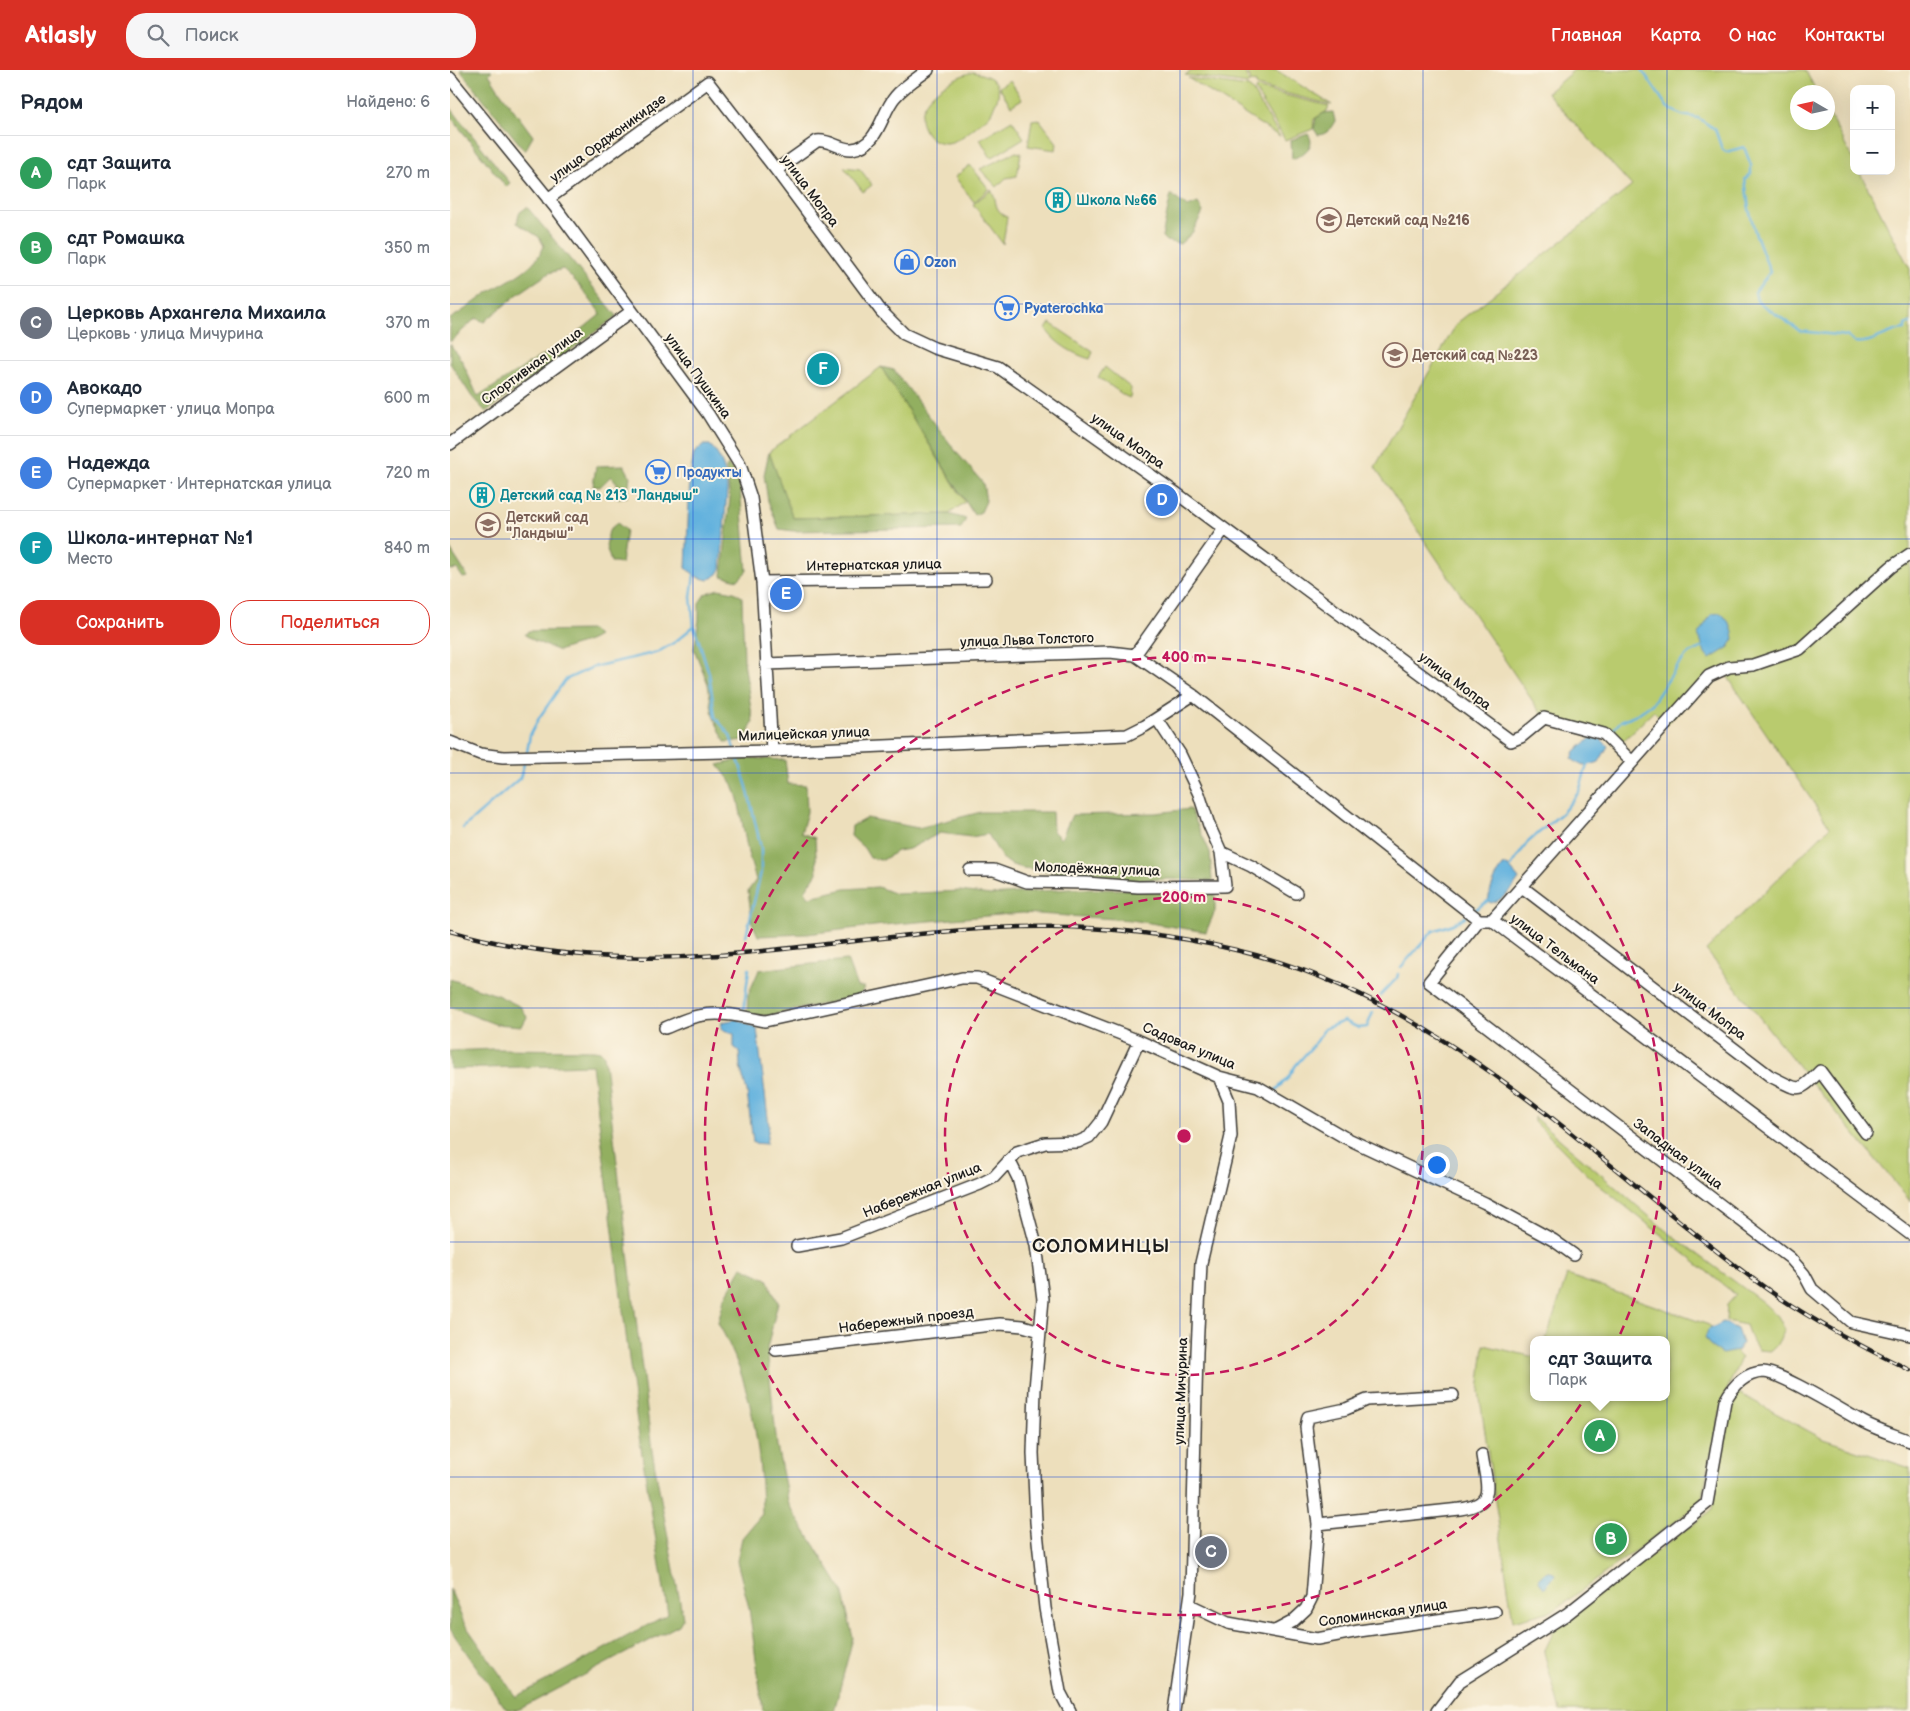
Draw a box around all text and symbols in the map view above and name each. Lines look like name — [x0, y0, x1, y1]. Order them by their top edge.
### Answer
search box — [126, 13, 476, 58]
text: Atlasly — [25, 21, 96, 50]
icon: search — [144, 21, 172, 49]
text: Поиск — [184, 24, 239, 47]
text: Главная — [1551, 25, 1622, 46]
text: Карта — [1650, 25, 1701, 46]
text: О нас — [1729, 25, 1776, 46]
text: Контакты — [1804, 25, 1885, 46]
north arrow — [1790, 85, 1835, 130]
map controls — [1850, 85, 1895, 175]
button: + — [1850, 85, 1895, 130]
text: Рядом — [20, 90, 83, 115]
street label: улица Орджоникидзе — [547, 90, 670, 186]
text: Найдено: 6 — [346, 93, 430, 112]
button: − — [1850, 130, 1895, 175]
text: сдт Защита — [67, 152, 171, 175]
street label: улица Мопра — [777, 152, 843, 231]
text: A — [31, 164, 41, 183]
text: 270 m — [386, 164, 430, 183]
text: Парк — [67, 175, 106, 194]
building icon: Школа №66 — [1045, 187, 1071, 213]
place label: Школа №66 — [1076, 192, 1157, 209]
school or university icon: Детский сад №216 — [1316, 207, 1342, 233]
place label: Детский сад №216 — [1346, 212, 1470, 229]
text: сдт Ромашка — [67, 227, 185, 250]
text: B — [30, 239, 42, 258]
text: 350 m — [384, 239, 430, 258]
shop icon: Ozon — [894, 249, 920, 275]
text: Парк — [67, 250, 106, 269]
place label: Ozon — [924, 254, 957, 271]
supermarket icon: Pyaterochka — [994, 295, 1020, 321]
place label: Pyaterochka — [1024, 300, 1104, 317]
text: Церковь Архангела Михаила — [67, 302, 326, 325]
text: C — [30, 314, 42, 333]
text: 370 m — [385, 314, 430, 333]
street label: Спортивная улица — [478, 323, 586, 408]
text: Церковь · улица Мичурина — [67, 325, 264, 344]
street label: улица Пушкина — [661, 330, 735, 423]
school or university icon: Детский сад №223 — [1382, 342, 1408, 368]
place label: Детский сад №223 — [1412, 347, 1538, 364]
pin: F — [807, 350, 839, 388]
text: Авокадо — [67, 377, 142, 400]
text: D — [30, 389, 42, 408]
text: 600 m — [384, 389, 430, 408]
text: Супермаркет · улица Мопра — [67, 400, 275, 419]
street label: улица Мопра — [1088, 409, 1169, 473]
text: Надежда — [67, 452, 150, 475]
supermarket icon: Продукты — [645, 459, 671, 485]
text: E — [31, 464, 41, 483]
text: 720 m — [386, 464, 430, 483]
place label: Продукты — [676, 464, 742, 481]
text: Супермаркет · Интернатская улица — [67, 475, 332, 494]
pin: D — [1146, 481, 1178, 519]
building icon: Детский сад № 213 "Ландыш" — [469, 482, 495, 508]
place label: Детский сад № 213 "Ландыш" — [500, 487, 698, 504]
place label: Детский сад "Ландыш" — [506, 509, 589, 542]
school or university icon: Детский сад "Ландыш" — [475, 512, 501, 538]
text: Школа-интернат №1 — [67, 527, 253, 550]
text: F — [31, 539, 41, 558]
text: 840 m — [384, 539, 430, 558]
text: Место — [67, 550, 113, 569]
street label: Интернатская улица — [806, 555, 943, 575]
pin: E — [770, 575, 802, 613]
button: Сохранить — [20, 600, 220, 645]
button: Поделиться — [230, 600, 430, 645]
street label: улица Льва Толстого — [960, 629, 1094, 651]
text: 400 m — [1162, 648, 1206, 667]
street label: улица Мопра — [1416, 648, 1495, 714]
street label: Милицейская улица — [738, 723, 871, 745]
street label: Молодёжная улица — [1034, 858, 1161, 880]
text: 200 m — [1162, 888, 1206, 907]
street label: улица Тельмана — [1507, 910, 1603, 988]
street label: улица Мопра — [1671, 978, 1750, 1044]
street label: Садовая улица — [1140, 1019, 1239, 1074]
street label: Западная улица — [1630, 1115, 1727, 1194]
centre of rings — [1175, 1127, 1193, 1145]
your location — [1424, 1152, 1450, 1178]
street label: Набережная улица — [860, 1158, 984, 1221]
district label: СОЛОМИНЦЫ — [1032, 1235, 1170, 1258]
street label: Набережный проезд — [838, 1303, 975, 1337]
street label: улица Мичурина — [1171, 1336, 1191, 1445]
popup — [1530, 1336, 1670, 1401]
text: сдт Защита — [1548, 1348, 1652, 1371]
text: Парк — [1548, 1371, 1587, 1390]
pin: A — [1584, 1417, 1616, 1455]
pin: B — [1595, 1520, 1627, 1558]
pin: C — [1195, 1533, 1227, 1571]
street label: Соломинская улица — [1318, 1595, 1449, 1630]

